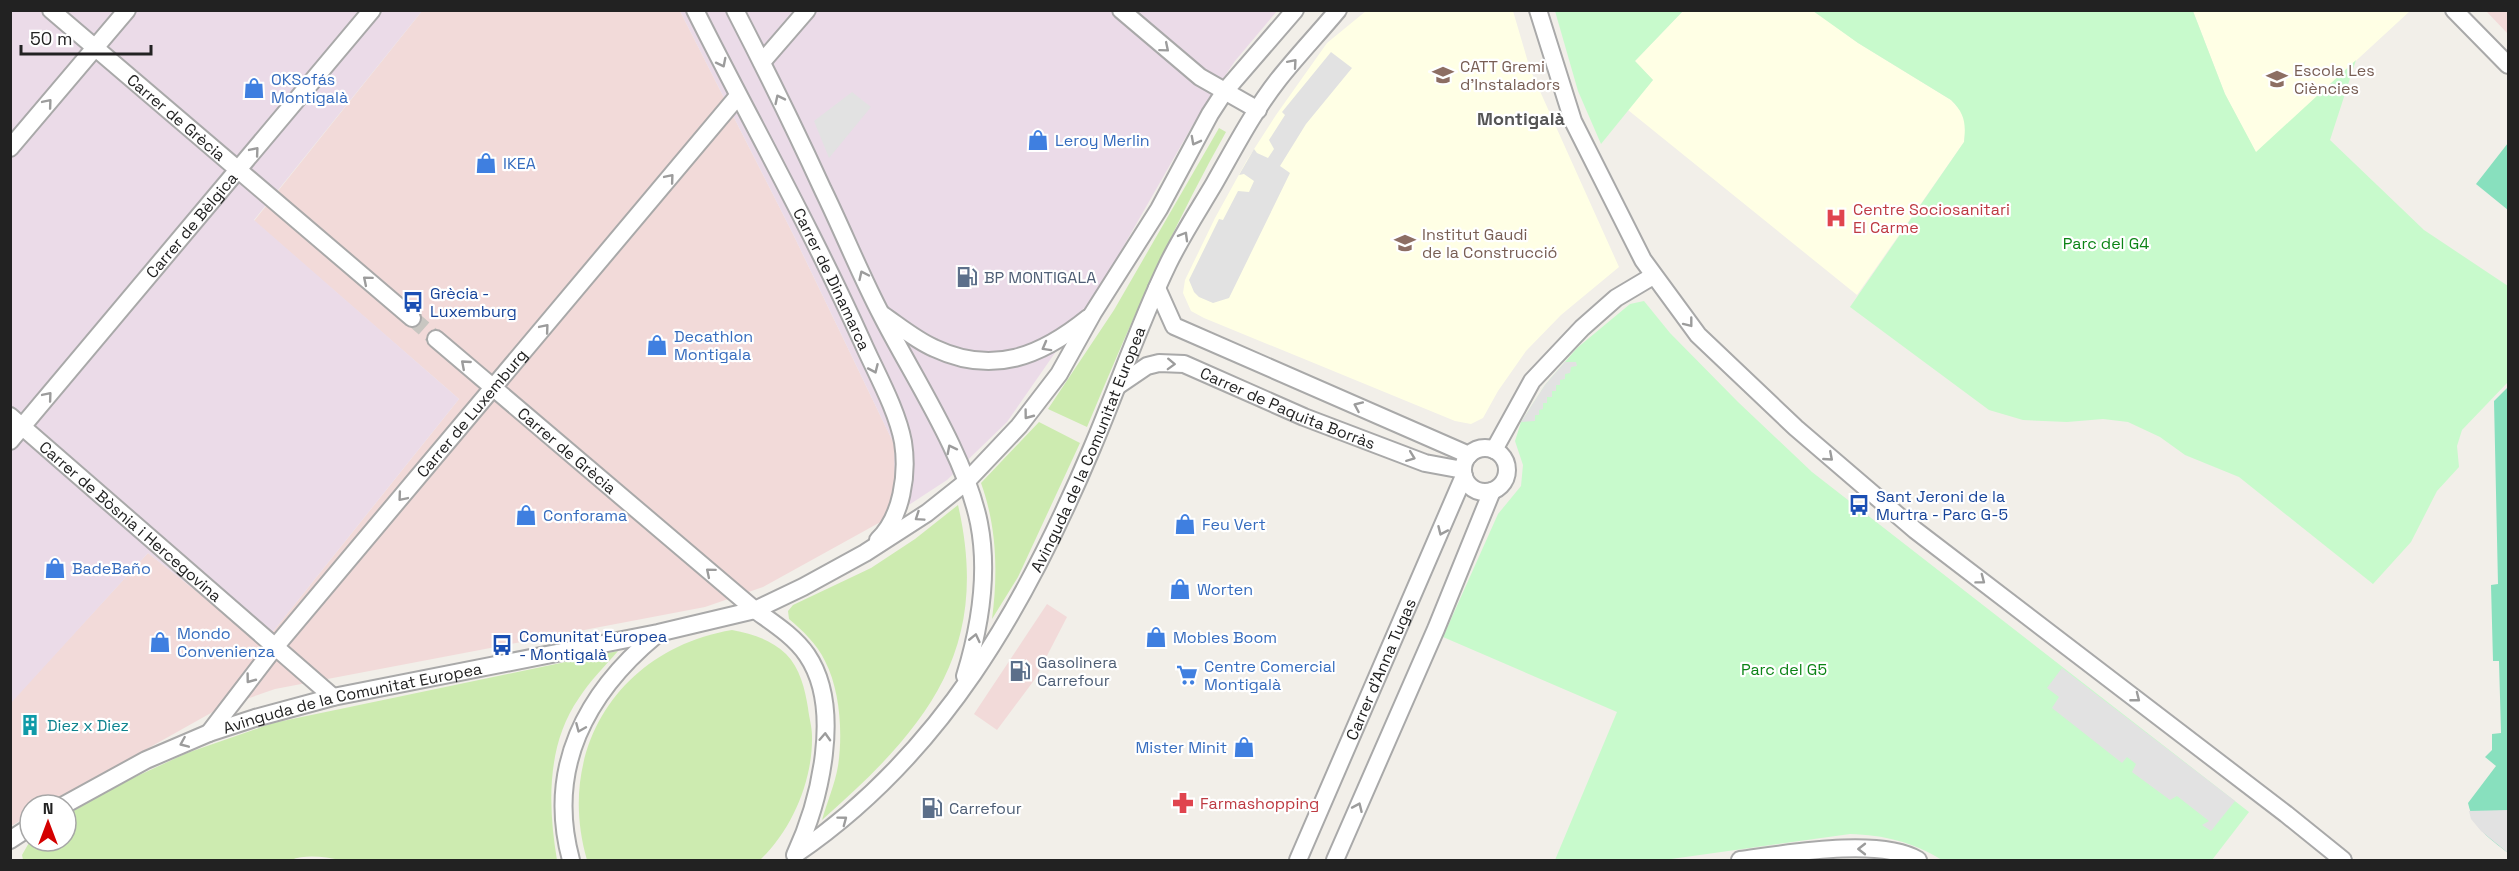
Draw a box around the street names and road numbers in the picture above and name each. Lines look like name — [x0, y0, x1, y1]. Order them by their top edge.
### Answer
street label: Carrer de Grècia — [122, 69, 230, 165]
street label: Carrer de Bèlgica — [141, 168, 242, 283]
street label: Carrer de Dinamarca — [788, 204, 875, 354]
street label: Avinguda de la Comunitat Europea — [1026, 324, 1150, 576]
street label: Carrer de Luxemburg — [412, 345, 532, 482]
street label: Carrer de Paquita Borràs — [1197, 362, 1378, 454]
street label: Carrer de Grècia — [513, 403, 621, 499]
street label: Carrer de Bòsnia i Hercegovina — [35, 436, 226, 606]
street label: Carrer d'Anna Tugas — [1341, 595, 1421, 743]
street label: Avinguda de la Comunitat Europea — [220, 658, 484, 739]

